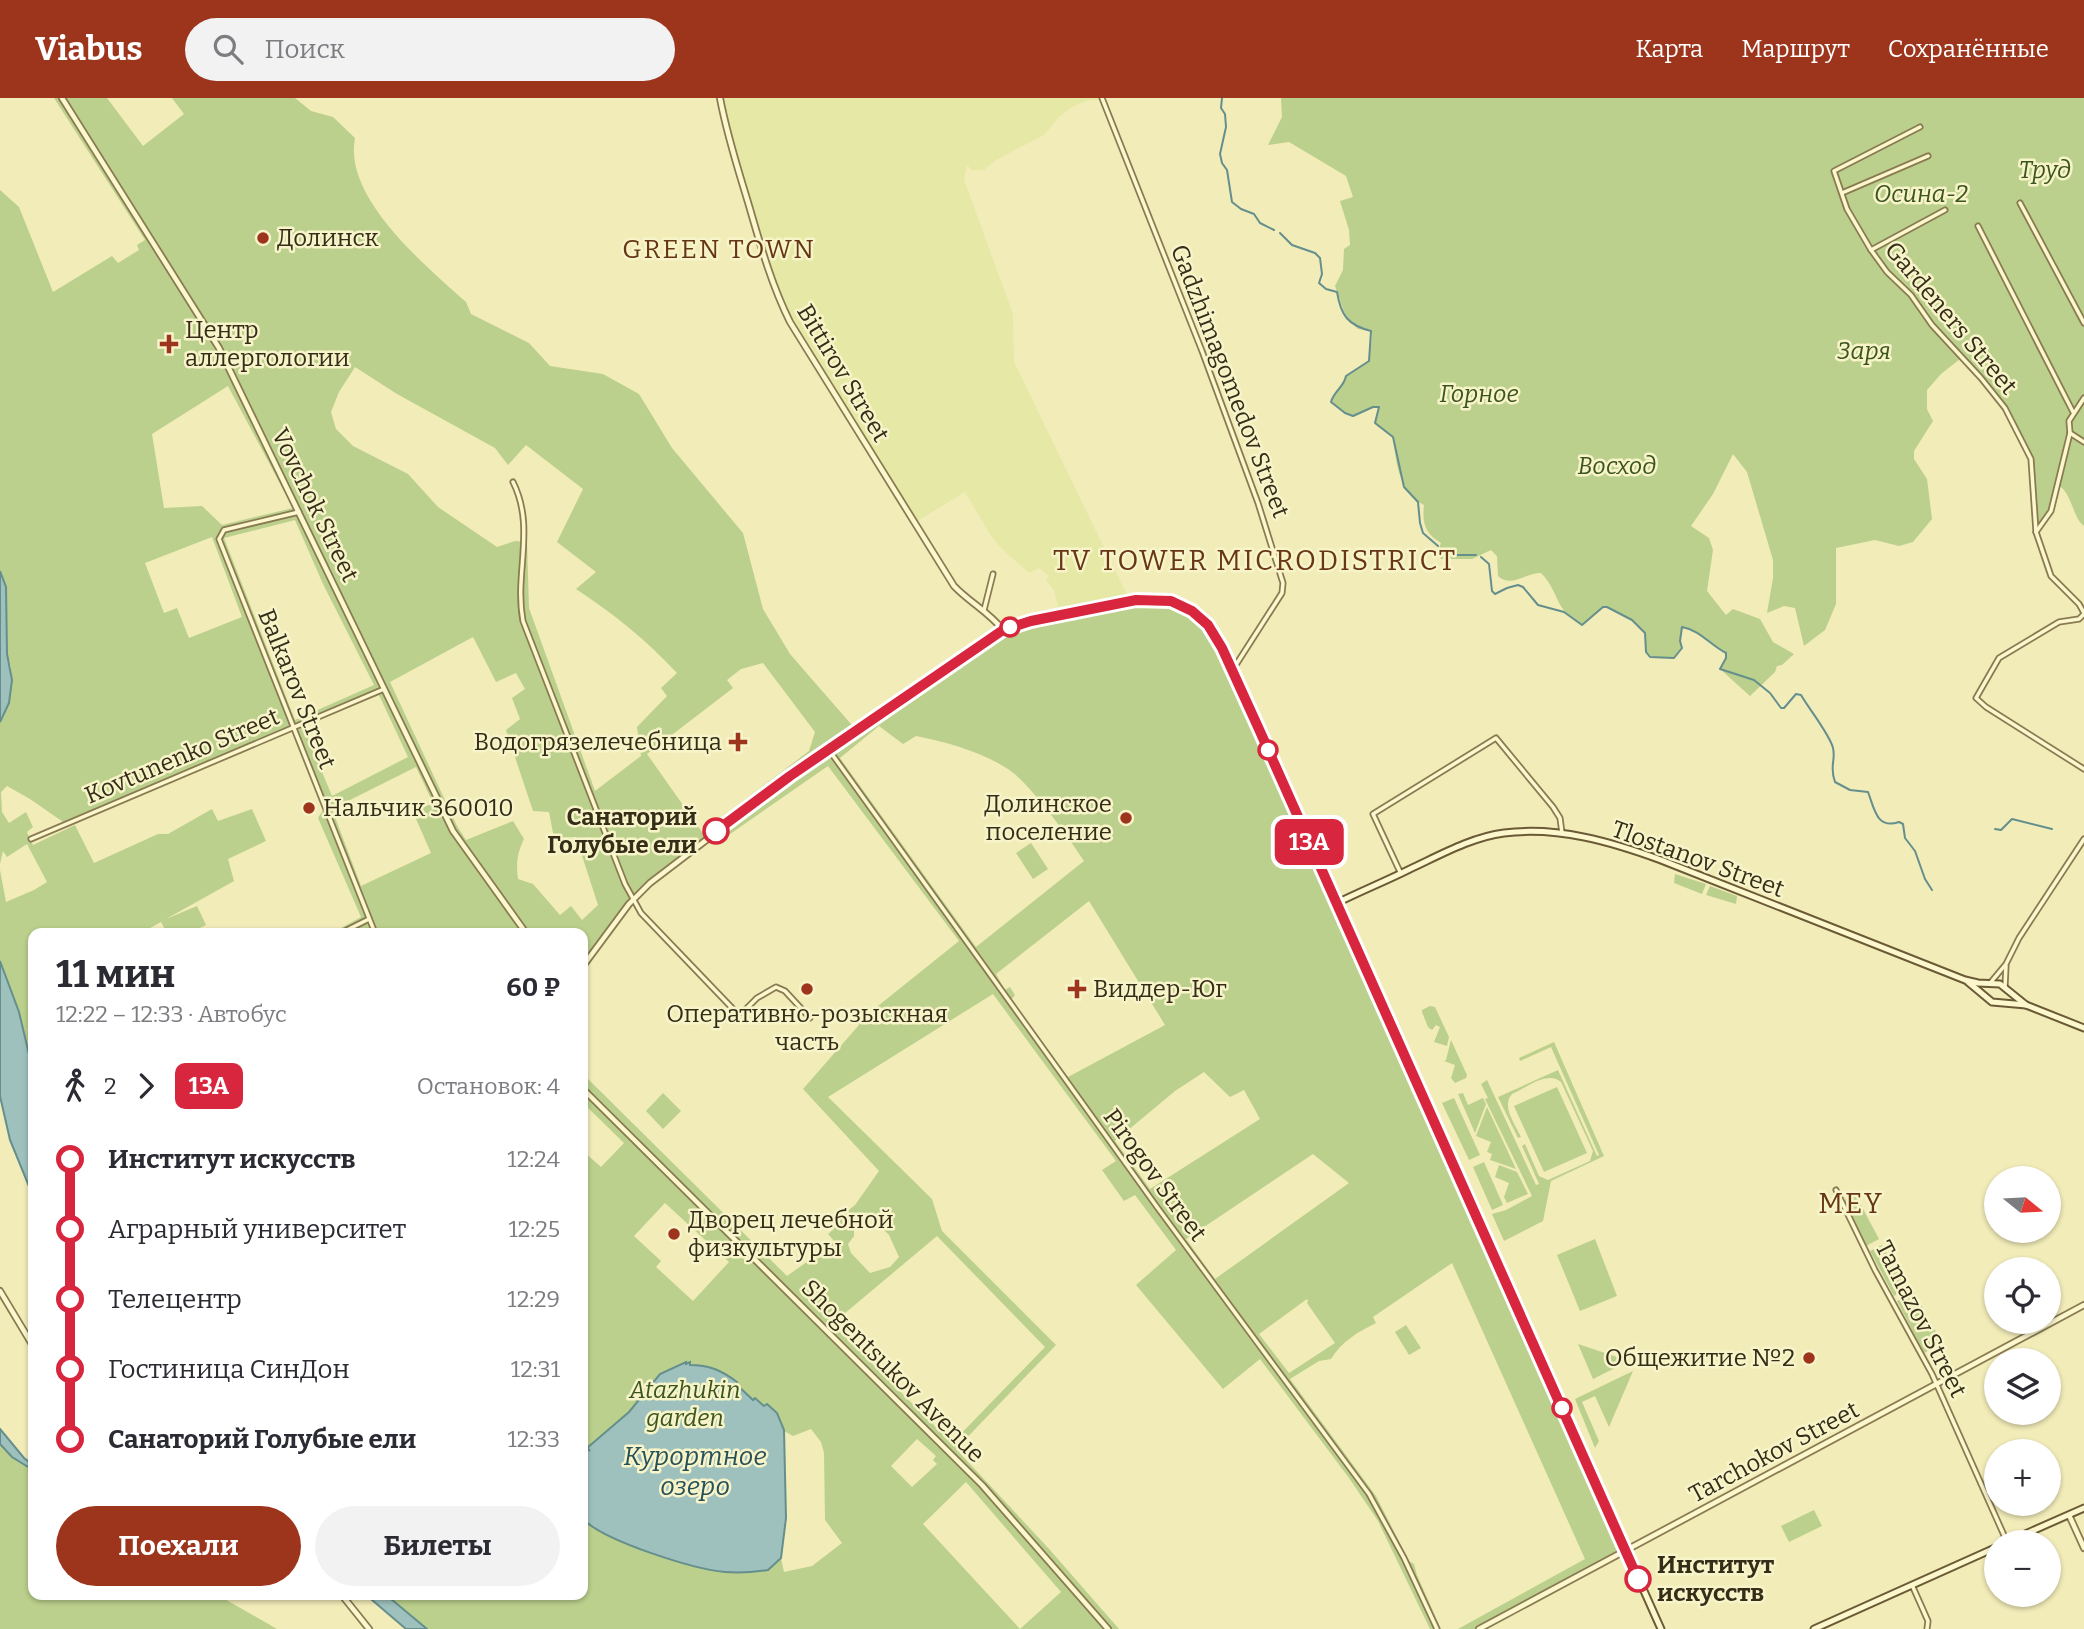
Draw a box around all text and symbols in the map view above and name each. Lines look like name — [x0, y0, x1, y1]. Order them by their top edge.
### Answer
search box — [185, 18, 675, 81]
text: Viabus — [35, 29, 143, 69]
icon: search — [209, 30, 247, 68]
text: Поиск — [265, 34, 345, 65]
text: Карта — [1635, 35, 1703, 63]
text: Маршрут — [1741, 35, 1850, 63]
text: Сохранённые — [1888, 35, 2049, 63]
park label: Труд — [2019, 156, 2071, 184]
park label: Осина-2 — [1874, 180, 1968, 208]
place label: Долинск — [277, 224, 379, 252]
marker: Долинск — [255, 230, 271, 246]
district label: GREEN TOWN — [622, 234, 816, 265]
street label: Gardeners Street — [1879, 236, 2023, 400]
street label: Gadzhimagomedov Street — [1165, 241, 1295, 522]
street label: Bittirov Street — [791, 299, 895, 447]
place label: Центр аллергологии — [185, 316, 350, 372]
marker: Центр аллергологии — [159, 334, 179, 354]
park label: Заря — [1837, 337, 1891, 365]
park label: Горное — [1439, 380, 1519, 408]
street label: Vovchok Street — [266, 424, 364, 587]
park label: Восход — [1577, 452, 1657, 480]
district label: TV TOWER MICRODISTRICT — [1053, 544, 1457, 577]
street label: Balkarov Street — [252, 605, 342, 773]
unlabelled marker — [1000, 617, 1020, 637]
street label: Kovtunenko Street — [81, 702, 284, 810]
place label: Водогрязелечебница — [474, 728, 722, 756]
marker: Водогрязелечебница — [728, 732, 748, 752]
unlabelled marker — [1258, 740, 1278, 760]
place label: Долинское поселение — [984, 790, 1112, 846]
place label: Нальчик 360010 — [323, 794, 514, 822]
marker: Нальчик 360010 — [301, 800, 317, 816]
place label: Санаторий Голубые ели — [547, 803, 697, 859]
marker: Долинское поселение — [1118, 810, 1134, 826]
street label: Tlostanov Street — [1608, 815, 1788, 903]
marker: Санаторий Голубые ели — [703, 818, 729, 844]
line badge: 13А — [1269, 819, 1349, 865]
text: 13А — [1289, 828, 1329, 856]
text: 11 мин — [56, 951, 175, 997]
text: 60 ₽ — [506, 972, 560, 1003]
place label: Виддер-Юг — [1093, 975, 1227, 1003]
marker: Виддер-Юг — [1067, 979, 1087, 999]
marker: Оперативно-розыскная часть — [799, 981, 815, 997]
text: 12:22 – 12:33 · Автобус — [56, 1000, 287, 1028]
place label: Оперативно-розыскная часть — [666, 1000, 948, 1056]
icon: walk — [56, 1067, 94, 1105]
icon: forward — [127, 1067, 165, 1105]
text: 2 — [104, 1072, 117, 1100]
text: 13А — [189, 1072, 229, 1100]
text: Остановок: 4 — [417, 1072, 560, 1100]
street label: Pirogov Street — [1098, 1103, 1213, 1247]
text: Институт искусств — [108, 1144, 356, 1175]
text: 12:24 — [507, 1145, 560, 1173]
north arrow — [1984, 1166, 2062, 1242]
map controls — [1984, 1166, 2061, 1607]
district label: MEY — [1818, 1187, 1884, 1220]
place label: Дворец лечебной физкультуры — [688, 1206, 894, 1262]
text: Аграрный университет — [108, 1214, 406, 1245]
text: 12:25 — [509, 1215, 560, 1243]
marker: Дворец лечебной физкультуры — [666, 1226, 682, 1242]
street label: Tamazov Street — [1869, 1236, 1973, 1402]
button: locate — [1984, 1257, 2061, 1334]
street label: Shogentsukov Avenue — [796, 1274, 990, 1468]
text: Телецентр — [108, 1284, 242, 1315]
text: 12:29 — [507, 1285, 560, 1313]
place label: Общежитие №2 — [1605, 1344, 1795, 1372]
button: layers — [1984, 1348, 2061, 1425]
marker: Общежитие №2 — [1801, 1350, 1817, 1366]
text: Гостиница СинДон — [108, 1354, 350, 1385]
text: 12:31 — [511, 1355, 560, 1383]
park label: Atazhukin garden — [628, 1376, 741, 1432]
street label: Tarchokov Street — [1685, 1395, 1864, 1508]
unlabelled marker — [1552, 1398, 1572, 1418]
text: Санаторий Голубые ели — [108, 1424, 416, 1455]
text: 12:33 — [507, 1425, 560, 1453]
button: + — [1984, 1439, 2061, 1516]
water label: Курортное озеро — [624, 1441, 766, 1502]
button: Поехали — [56, 1506, 301, 1586]
button: Билеты — [315, 1506, 560, 1586]
button: − — [1984, 1530, 2061, 1607]
place label: Институт искусств — [1657, 1551, 1774, 1607]
marker: Институт искусств — [1625, 1566, 1651, 1592]

